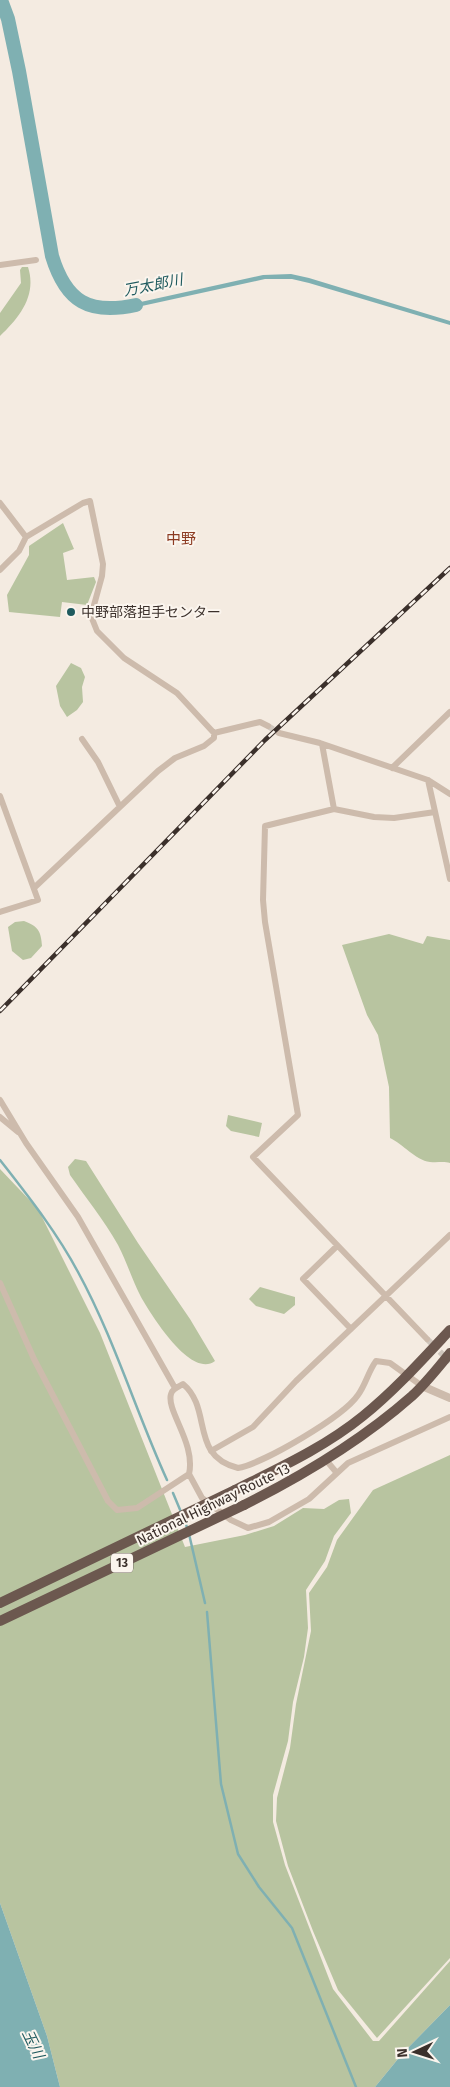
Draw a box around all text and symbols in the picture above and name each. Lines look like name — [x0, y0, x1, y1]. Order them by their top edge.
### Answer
water label: 万太郎川 — [122, 270, 186, 300]
district label: 中野 — [166, 530, 196, 548]
place label: 中野部落担手センター — [81, 604, 221, 621]
marker: 中野部落担手センター — [65, 606, 77, 618]
street label: National Highway Route 13 — [134, 1460, 293, 1549]
road number: 13 — [111, 1554, 133, 1572]
water label: 玉川 — [18, 2027, 49, 2063]
north arrow — [390, 2027, 440, 2077]
text: N — [394, 2048, 411, 2058]

